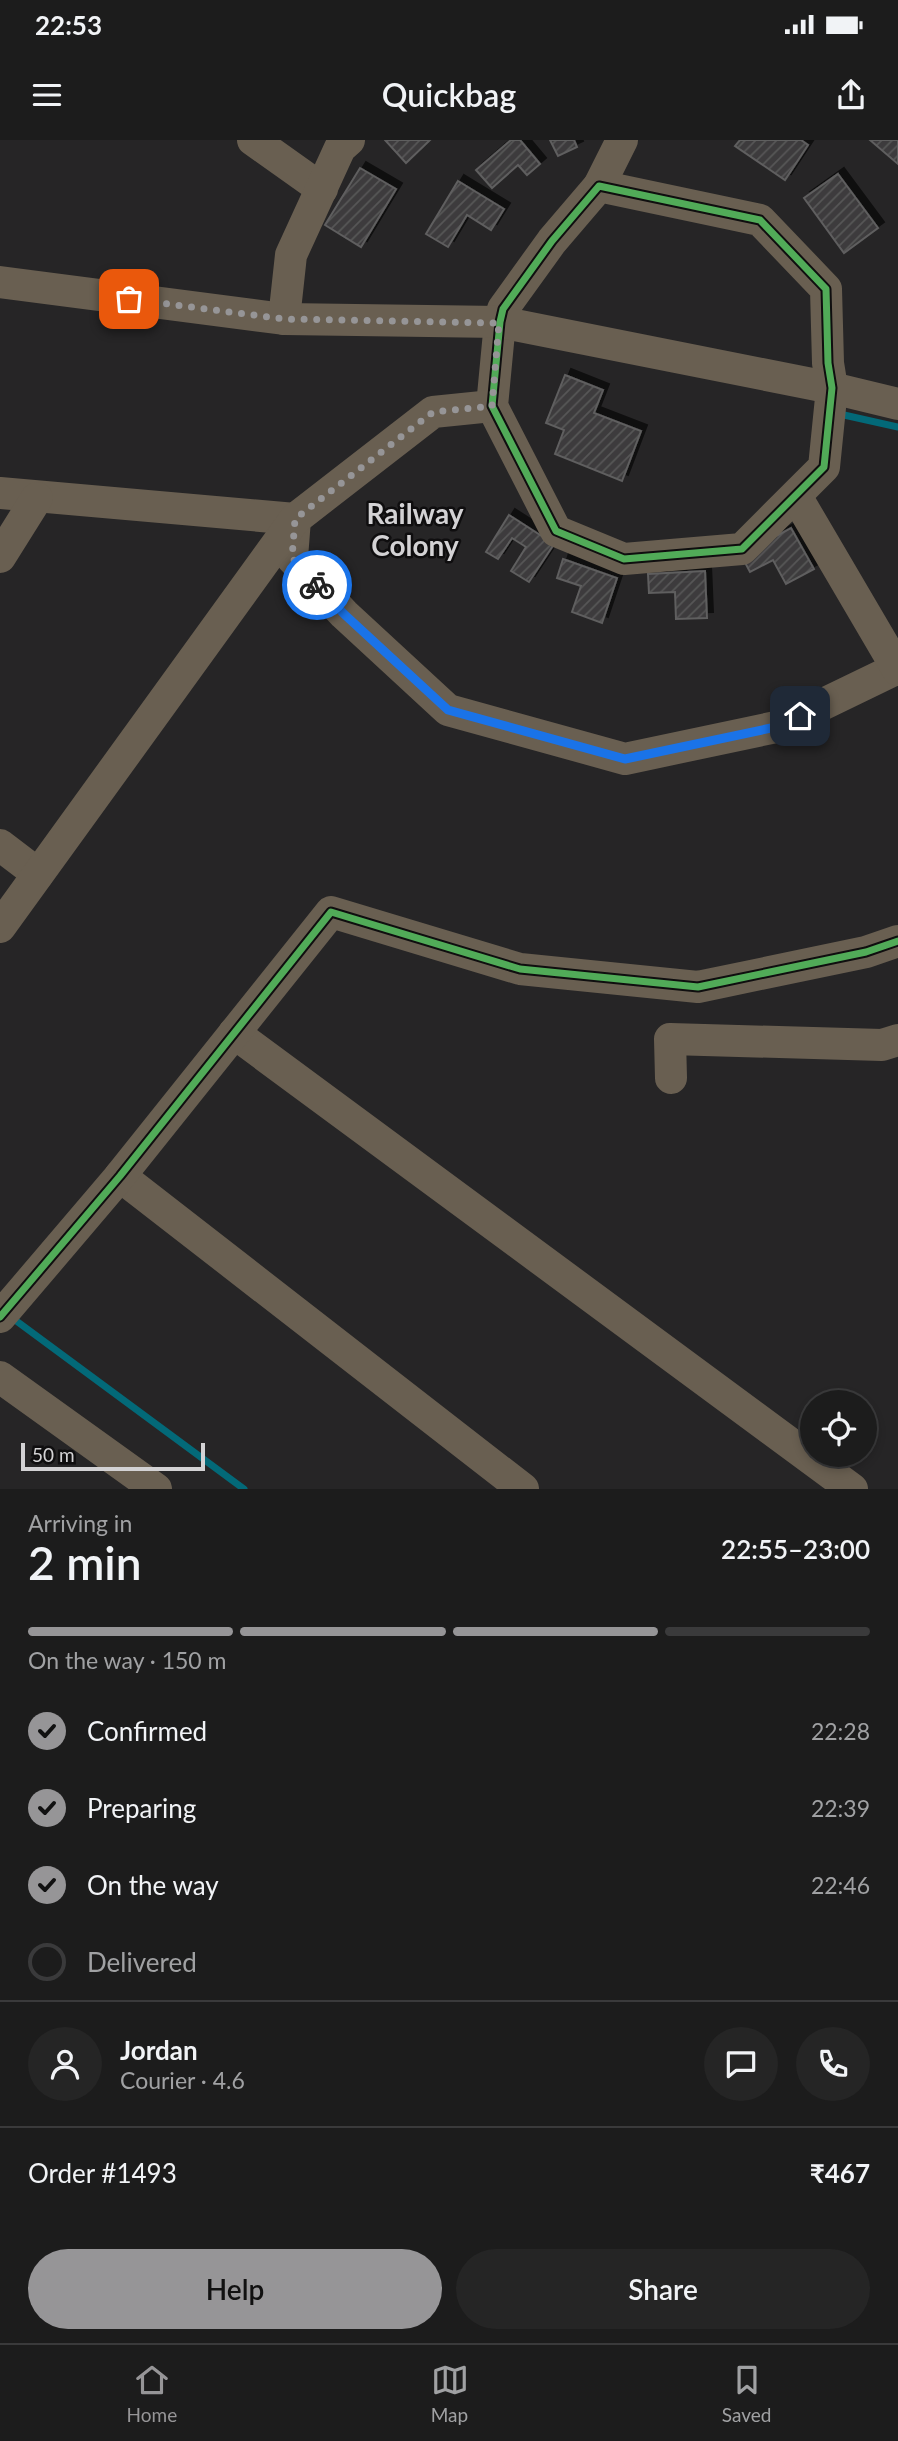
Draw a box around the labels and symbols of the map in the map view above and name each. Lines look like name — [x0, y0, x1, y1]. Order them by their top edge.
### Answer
pin — [99, 269, 159, 329]
district label: Railway Colony — [367, 496, 464, 562]
courier — [282, 550, 352, 620]
pin — [770, 686, 830, 746]
scale bar — [21, 1440, 205, 1472]

